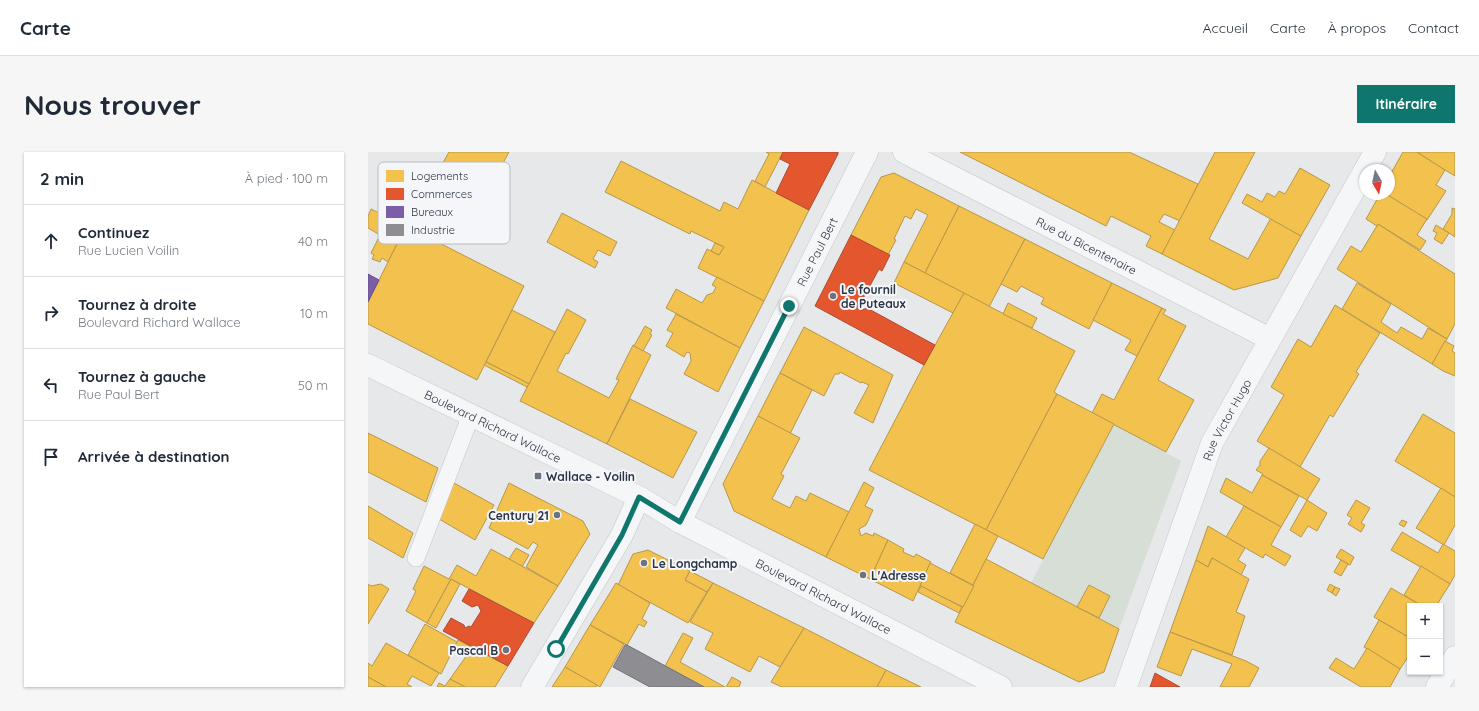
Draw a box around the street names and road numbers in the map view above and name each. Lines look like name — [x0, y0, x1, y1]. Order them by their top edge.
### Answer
street label: Rue du Bicentenaire — [1034, 213, 1140, 277]
street label: Rue Paul Bert — [793, 215, 840, 289]
street label: Rue Victor Hugo — [1199, 376, 1254, 462]
street label: Boulevard Richard Wallace — [422, 386, 564, 466]
street label: Boulevard Richard Wallace — [753, 555, 894, 637]

